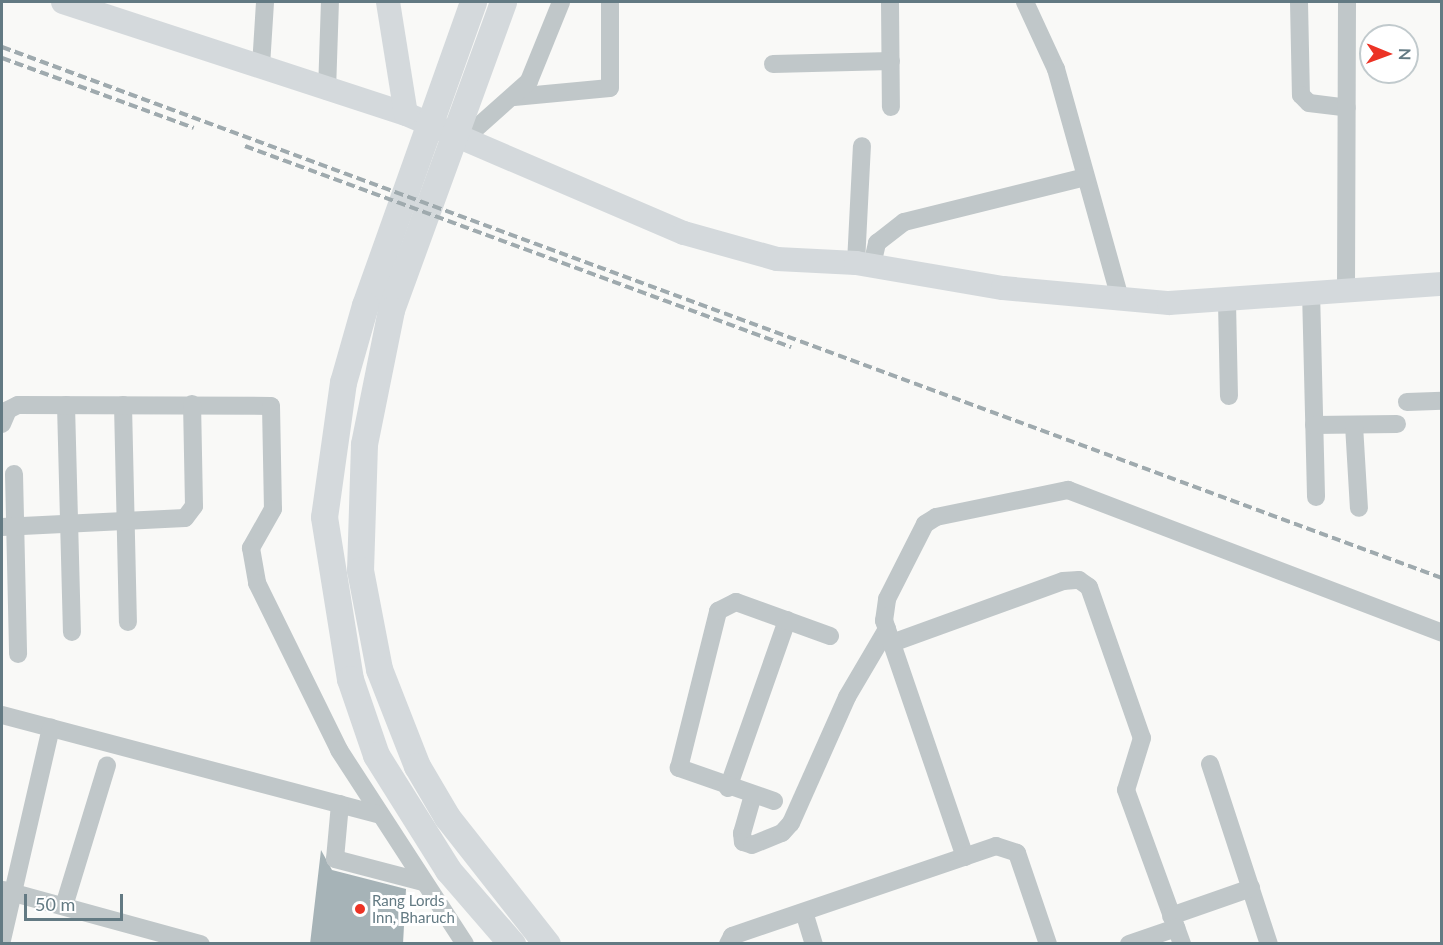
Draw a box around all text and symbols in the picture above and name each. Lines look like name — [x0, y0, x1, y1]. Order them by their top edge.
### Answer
north arrow — [1359, 24, 1419, 84]
text: N — [1396, 48, 1415, 61]
scale bar — [27, 882, 126, 920]
place label: Rang Lords Inn, Bharuch — [372, 891, 455, 926]
text: 50 m — [35, 893, 75, 915]
marker: Rang Lords Inn, Bharuch — [353, 902, 367, 916]

